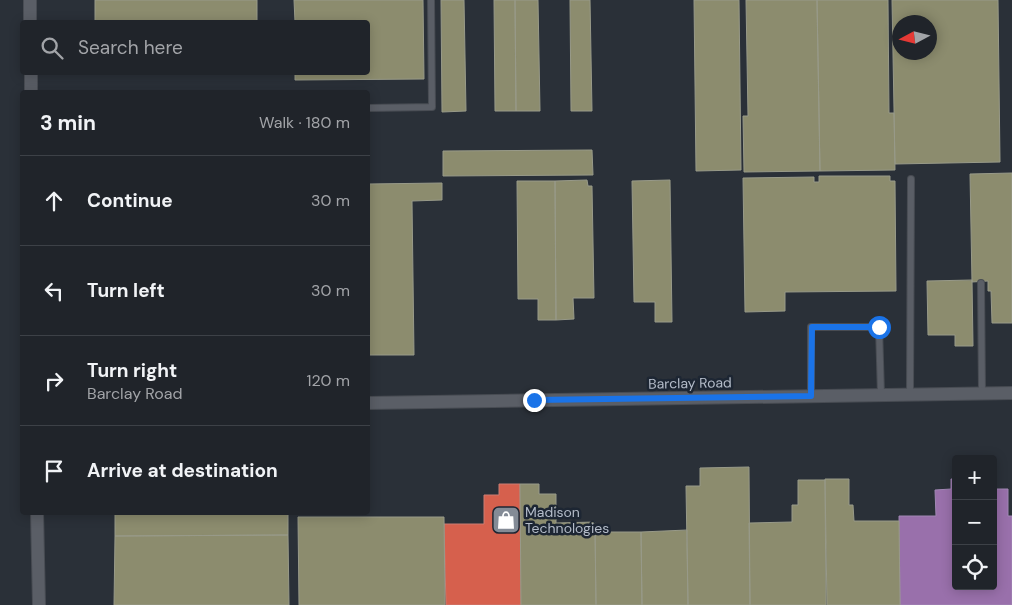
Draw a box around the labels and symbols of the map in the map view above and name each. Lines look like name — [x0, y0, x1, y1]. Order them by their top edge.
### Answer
north arrow — [892, 15, 937, 60]
route start — [868, 316, 891, 339]
street label: Barclay Road — [648, 373, 732, 393]
route end — [523, 389, 546, 412]
place label: Madison Technologies — [525, 503, 609, 537]
shop icon: Madison Technologies — [491, 505, 521, 535]

